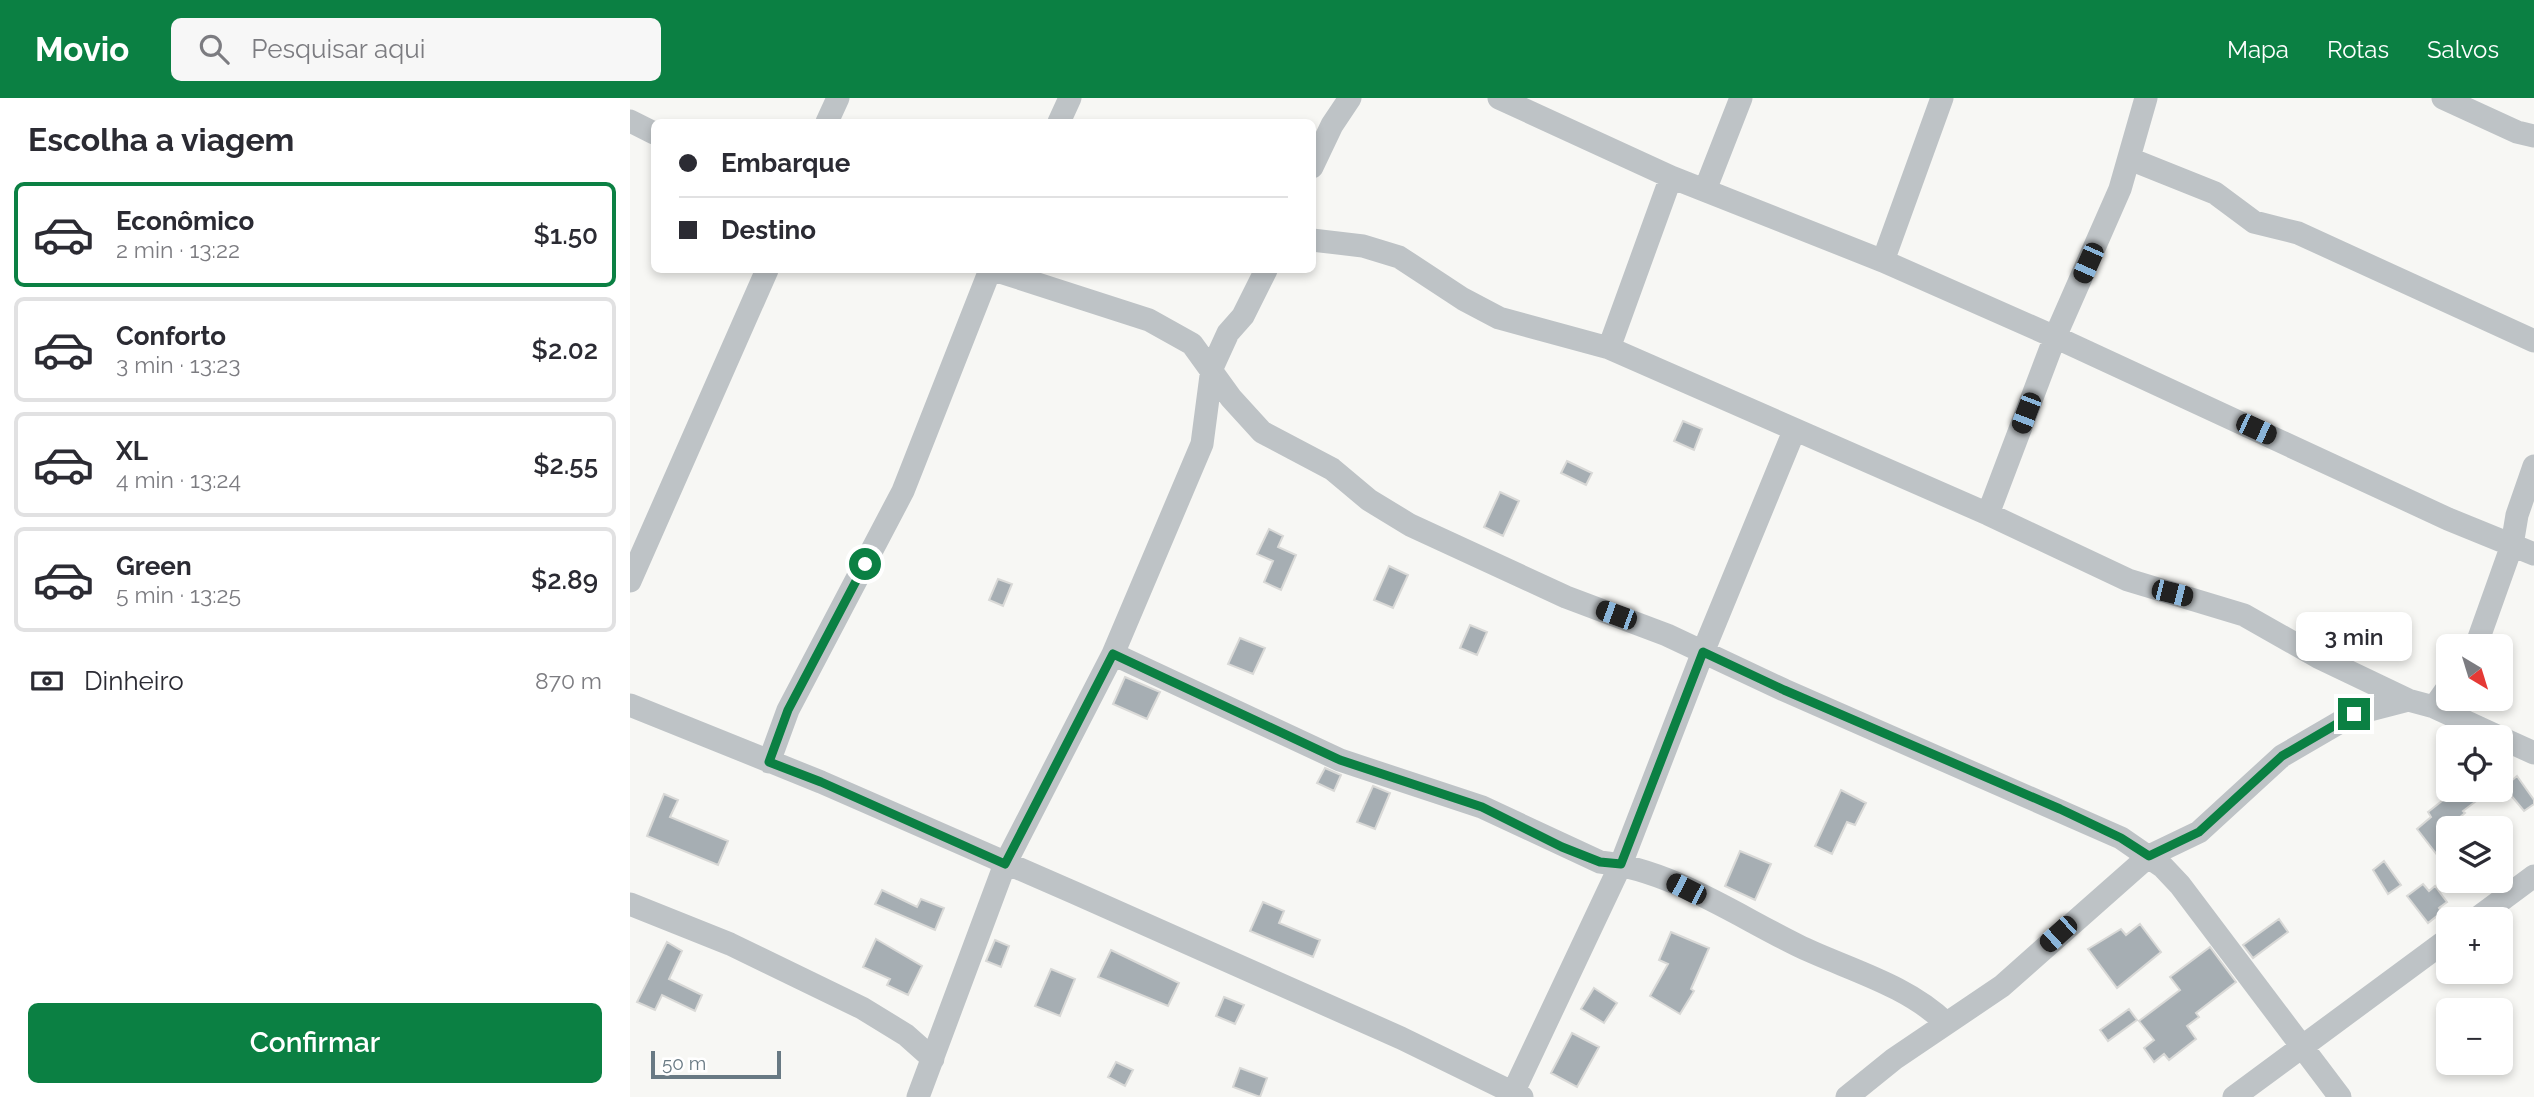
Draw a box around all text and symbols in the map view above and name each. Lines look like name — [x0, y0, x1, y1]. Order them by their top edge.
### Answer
search box — [171, 18, 661, 81]
text: Movio — [35, 30, 129, 69]
icon: search — [195, 30, 233, 68]
text: Pesquisar aqui — [251, 34, 425, 64]
text: Mapa — [2227, 35, 2289, 64]
text: Rotas — [2327, 35, 2389, 64]
text: Salvos — [2427, 35, 2499, 64]
text: Escolha a viagem — [28, 121, 294, 158]
text: Embarque — [721, 148, 850, 178]
icon: car — [32, 203, 95, 266]
text: Econômico — [116, 206, 254, 236]
text: Destino — [721, 215, 816, 245]
text: $1.50 — [534, 220, 598, 250]
text: 2 min · 13:22 — [116, 236, 240, 263]
car — [2070, 240, 2107, 286]
icon: car — [32, 318, 95, 381]
text: Conforto — [116, 321, 226, 351]
text: $2.02 — [532, 335, 598, 365]
text: 3 min · 13:23 — [116, 351, 241, 378]
car — [2009, 390, 2044, 436]
car — [2233, 411, 2280, 447]
icon: car — [32, 433, 95, 496]
text: XL — [116, 436, 148, 466]
text: $2.55 — [533, 450, 598, 480]
text: 4 min · 13:24 — [116, 466, 241, 493]
icon: car — [32, 548, 95, 611]
route start — [849, 548, 881, 580]
text: Green — [116, 551, 192, 581]
text: $2.89 — [531, 565, 598, 595]
car — [2150, 578, 2195, 608]
text: 5 min · 13:25 — [116, 581, 241, 608]
car — [1593, 598, 1640, 632]
callout: 3 min — [2296, 612, 2412, 662]
text: 3 min — [2325, 623, 2383, 650]
north arrow — [2436, 634, 2513, 710]
map controls — [2436, 634, 2513, 1075]
icon: cash — [28, 662, 66, 700]
text: Dinheiro — [84, 666, 184, 696]
text: 870 m — [535, 667, 602, 694]
route end — [2338, 698, 2370, 730]
button: locate — [2436, 725, 2513, 802]
button: layers — [2436, 816, 2513, 893]
car — [1663, 870, 1710, 908]
button: + — [2436, 907, 2513, 984]
car — [2036, 912, 2081, 956]
button: − — [2436, 998, 2513, 1075]
button: Confirmar — [28, 1003, 602, 1083]
scale bar — [651, 1048, 780, 1080]
text: 50 m — [662, 1052, 706, 1074]

